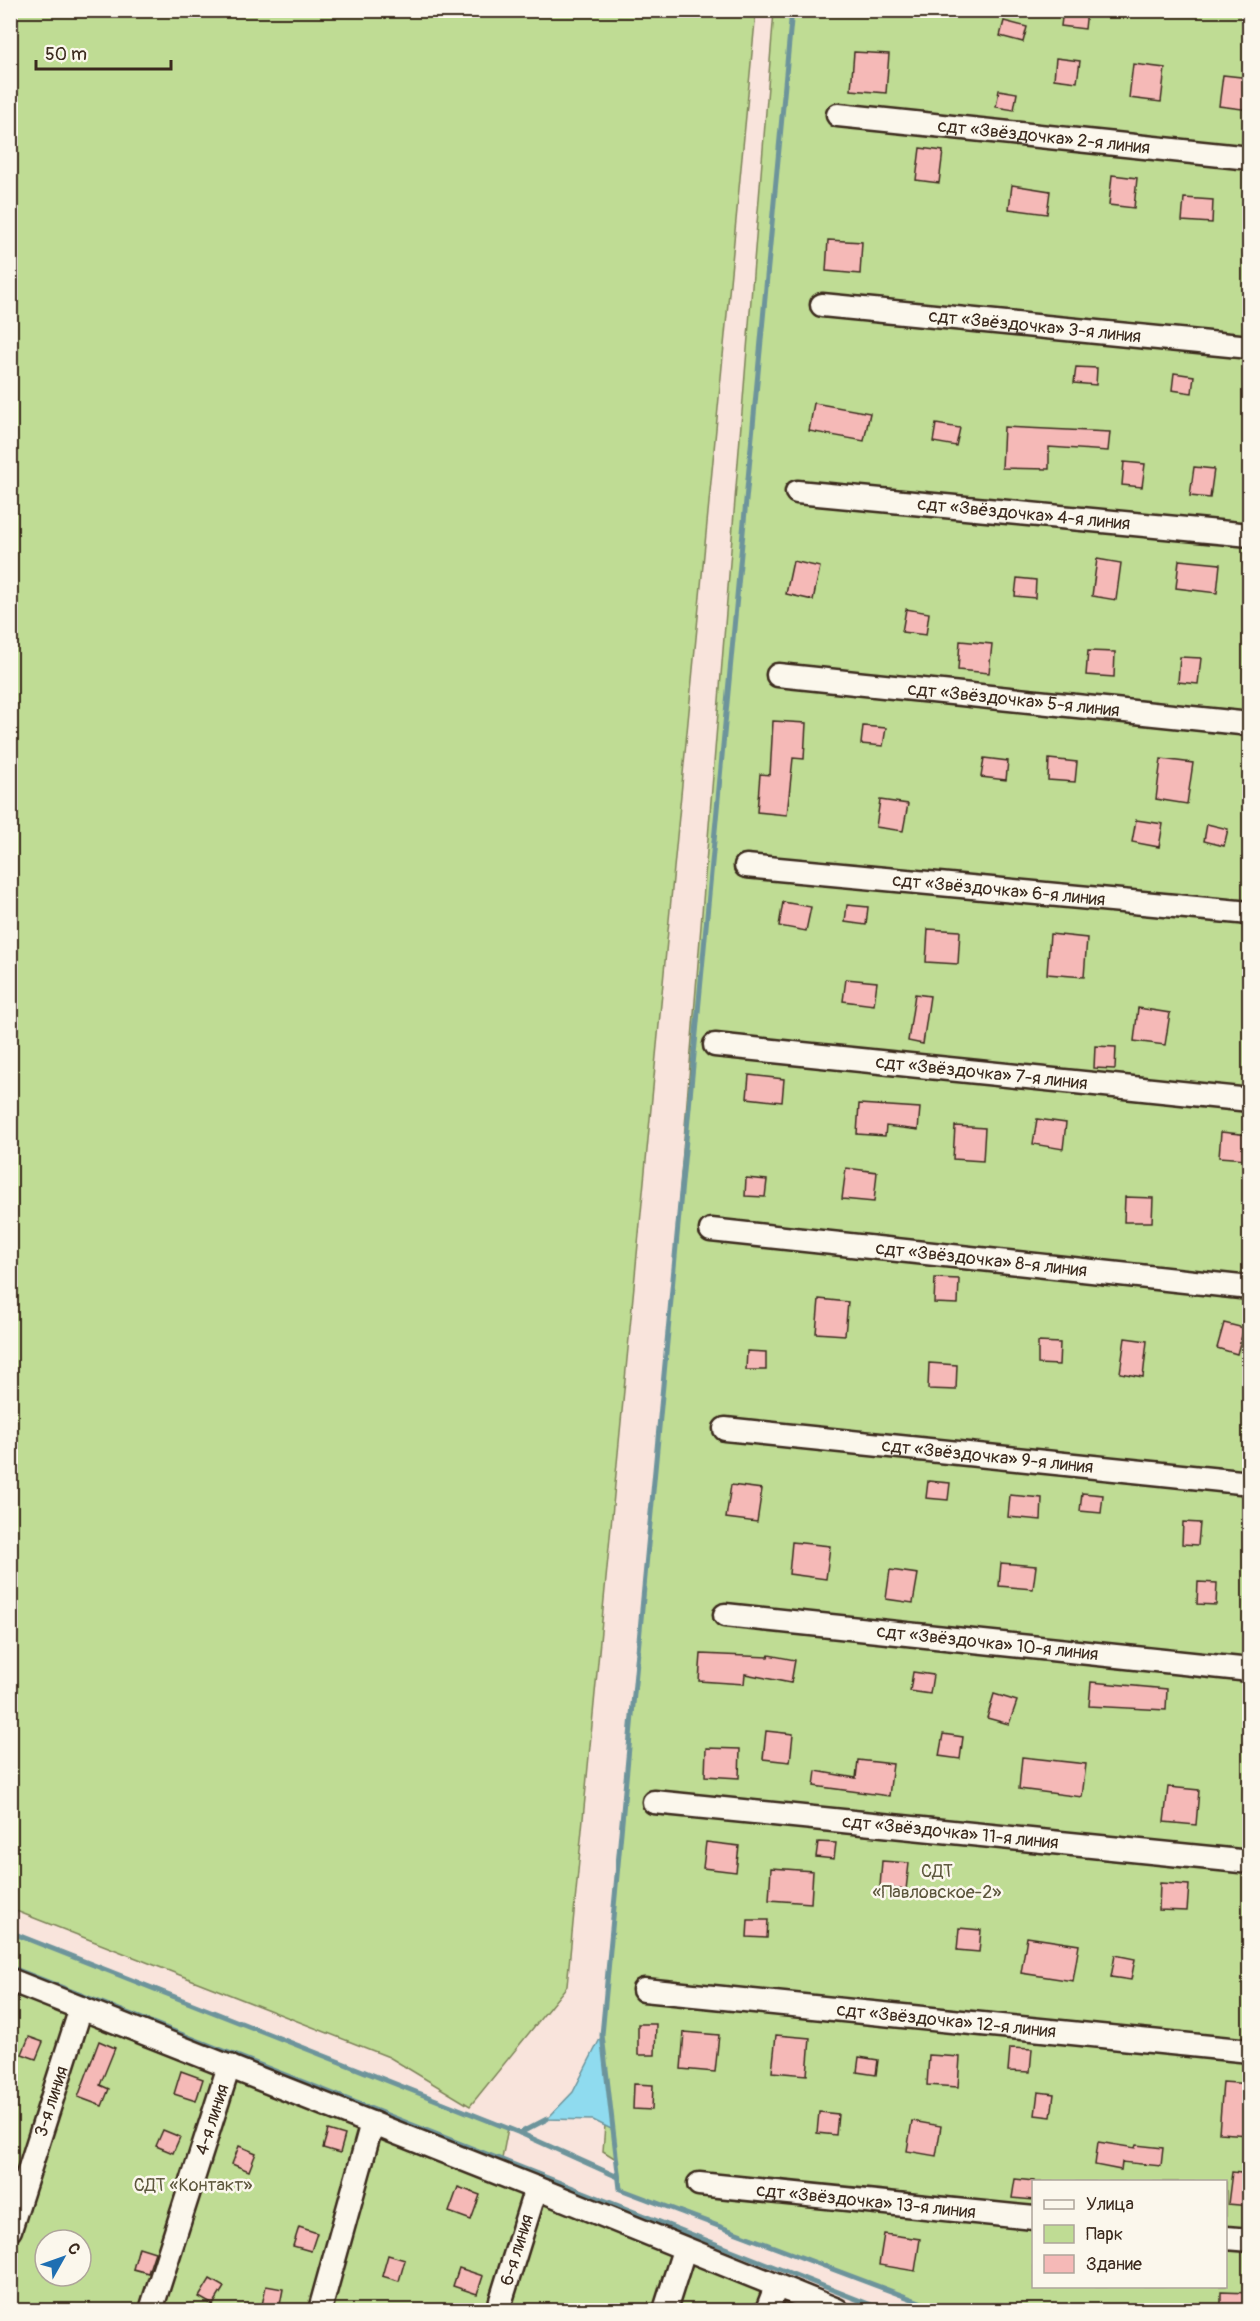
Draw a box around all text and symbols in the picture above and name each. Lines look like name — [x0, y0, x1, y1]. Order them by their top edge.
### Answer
scale bar — [36, 33, 171, 71]
text: 50 m — [45, 43, 87, 66]
street label: сдт «Звёздочка» 2-я линия — [937, 114, 1151, 159]
street label: сдт «Звёздочка» 3-я линия — [928, 304, 1142, 348]
street label: сдт «Звёздочка» 4-я линия — [917, 492, 1131, 535]
street label: сдт «Звёздочка» 5-я линия — [907, 677, 1121, 722]
street label: сдт «Звёздочка» 6-я линия — [891, 868, 1106, 911]
street label: сдт «Звёздочка» 7-я линия — [875, 1050, 1089, 1095]
street label: сдт «Звёздочка» 8-я линия — [875, 1236, 1088, 1282]
street label: сдт «Звёздочка» 9-я линия — [881, 1434, 1094, 1478]
street label: сдт «Звёздочка» 10-я линия — [876, 1619, 1099, 1666]
street label: сдт «Звёздочка» 11-я линия — [841, 1810, 1060, 1854]
park label: СДТ «Павловское-2» — [873, 1860, 1001, 1904]
street label: сдт «Звёздочка» 12-я линия — [836, 1998, 1057, 2043]
street label: 3-я линия — [29, 2063, 73, 2140]
street label: 4-я линия — [190, 2081, 234, 2158]
park label: СДТ «Контакт» — [134, 2174, 252, 2197]
street label: сдт «Звёздочка» 13-я линия — [755, 2178, 977, 2224]
legend — [1032, 2180, 1227, 2288]
text: Улица — [1086, 2193, 1134, 2216]
street label: 6-я линия — [495, 2211, 539, 2288]
text: Парк — [1086, 2223, 1123, 2246]
north arrow — [33, 2228, 93, 2288]
text: С — [63, 2239, 85, 2259]
text: Здание — [1086, 2253, 1142, 2276]

